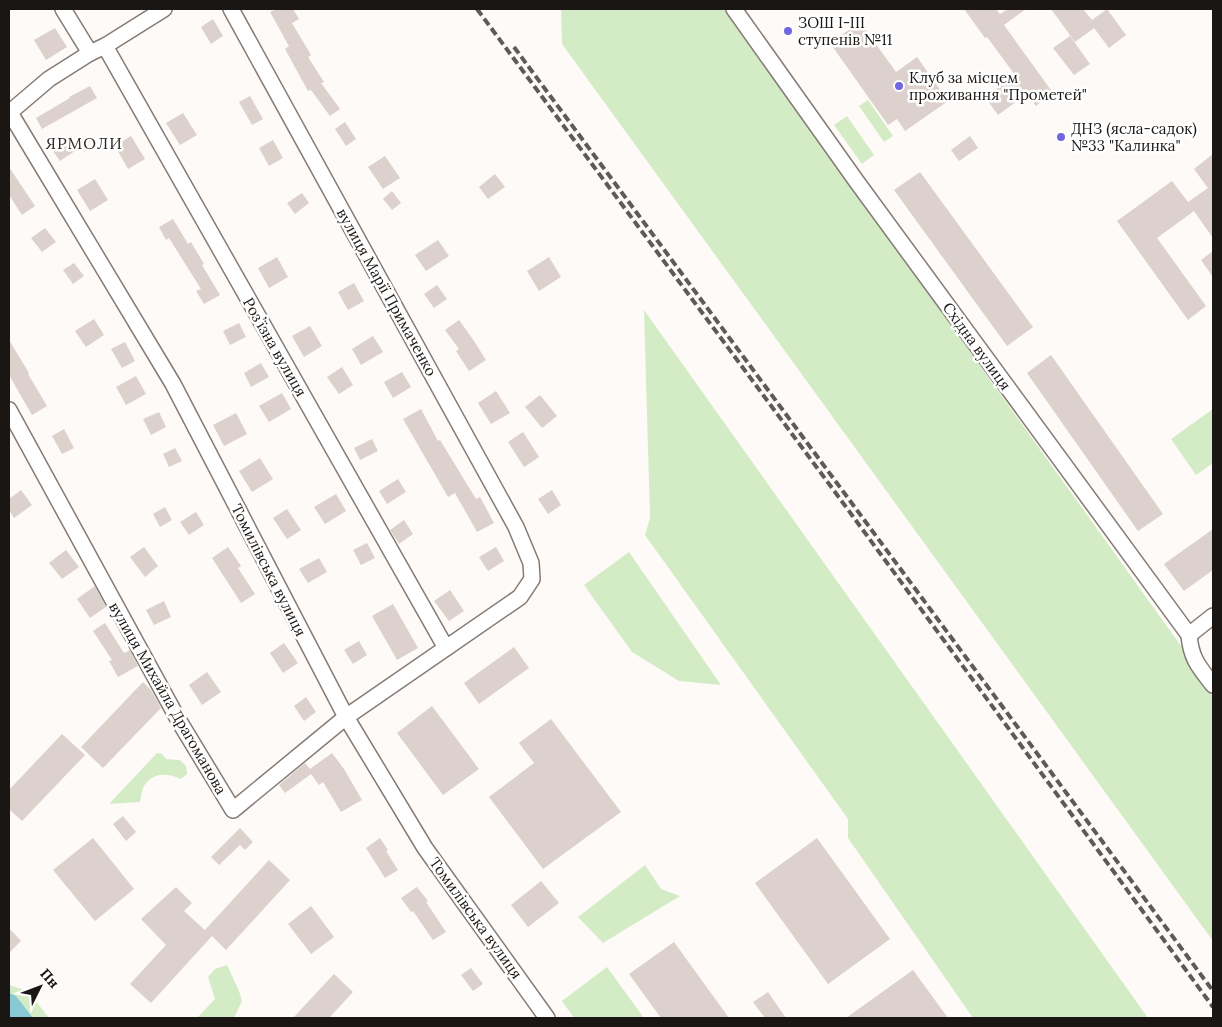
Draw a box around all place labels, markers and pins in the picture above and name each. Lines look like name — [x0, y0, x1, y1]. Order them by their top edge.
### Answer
place label: ЗОШ І-ІІІ ступенів №11 — [798, 13, 892, 49]
marker: ЗОШ І-ІІІ ступенів №11 — [782, 25, 794, 37]
place label: Клуб за місцем проживання "Прометей" — [909, 68, 1087, 104]
marker: Клуб за місцем проживання "Прометей" — [893, 80, 905, 92]
place label: ДНЗ (ясла-садок) №33 "Калинка" — [1071, 119, 1197, 155]
marker: ДНЗ (ясла-садок) №33 "Калинка" — [1055, 131, 1067, 143]

